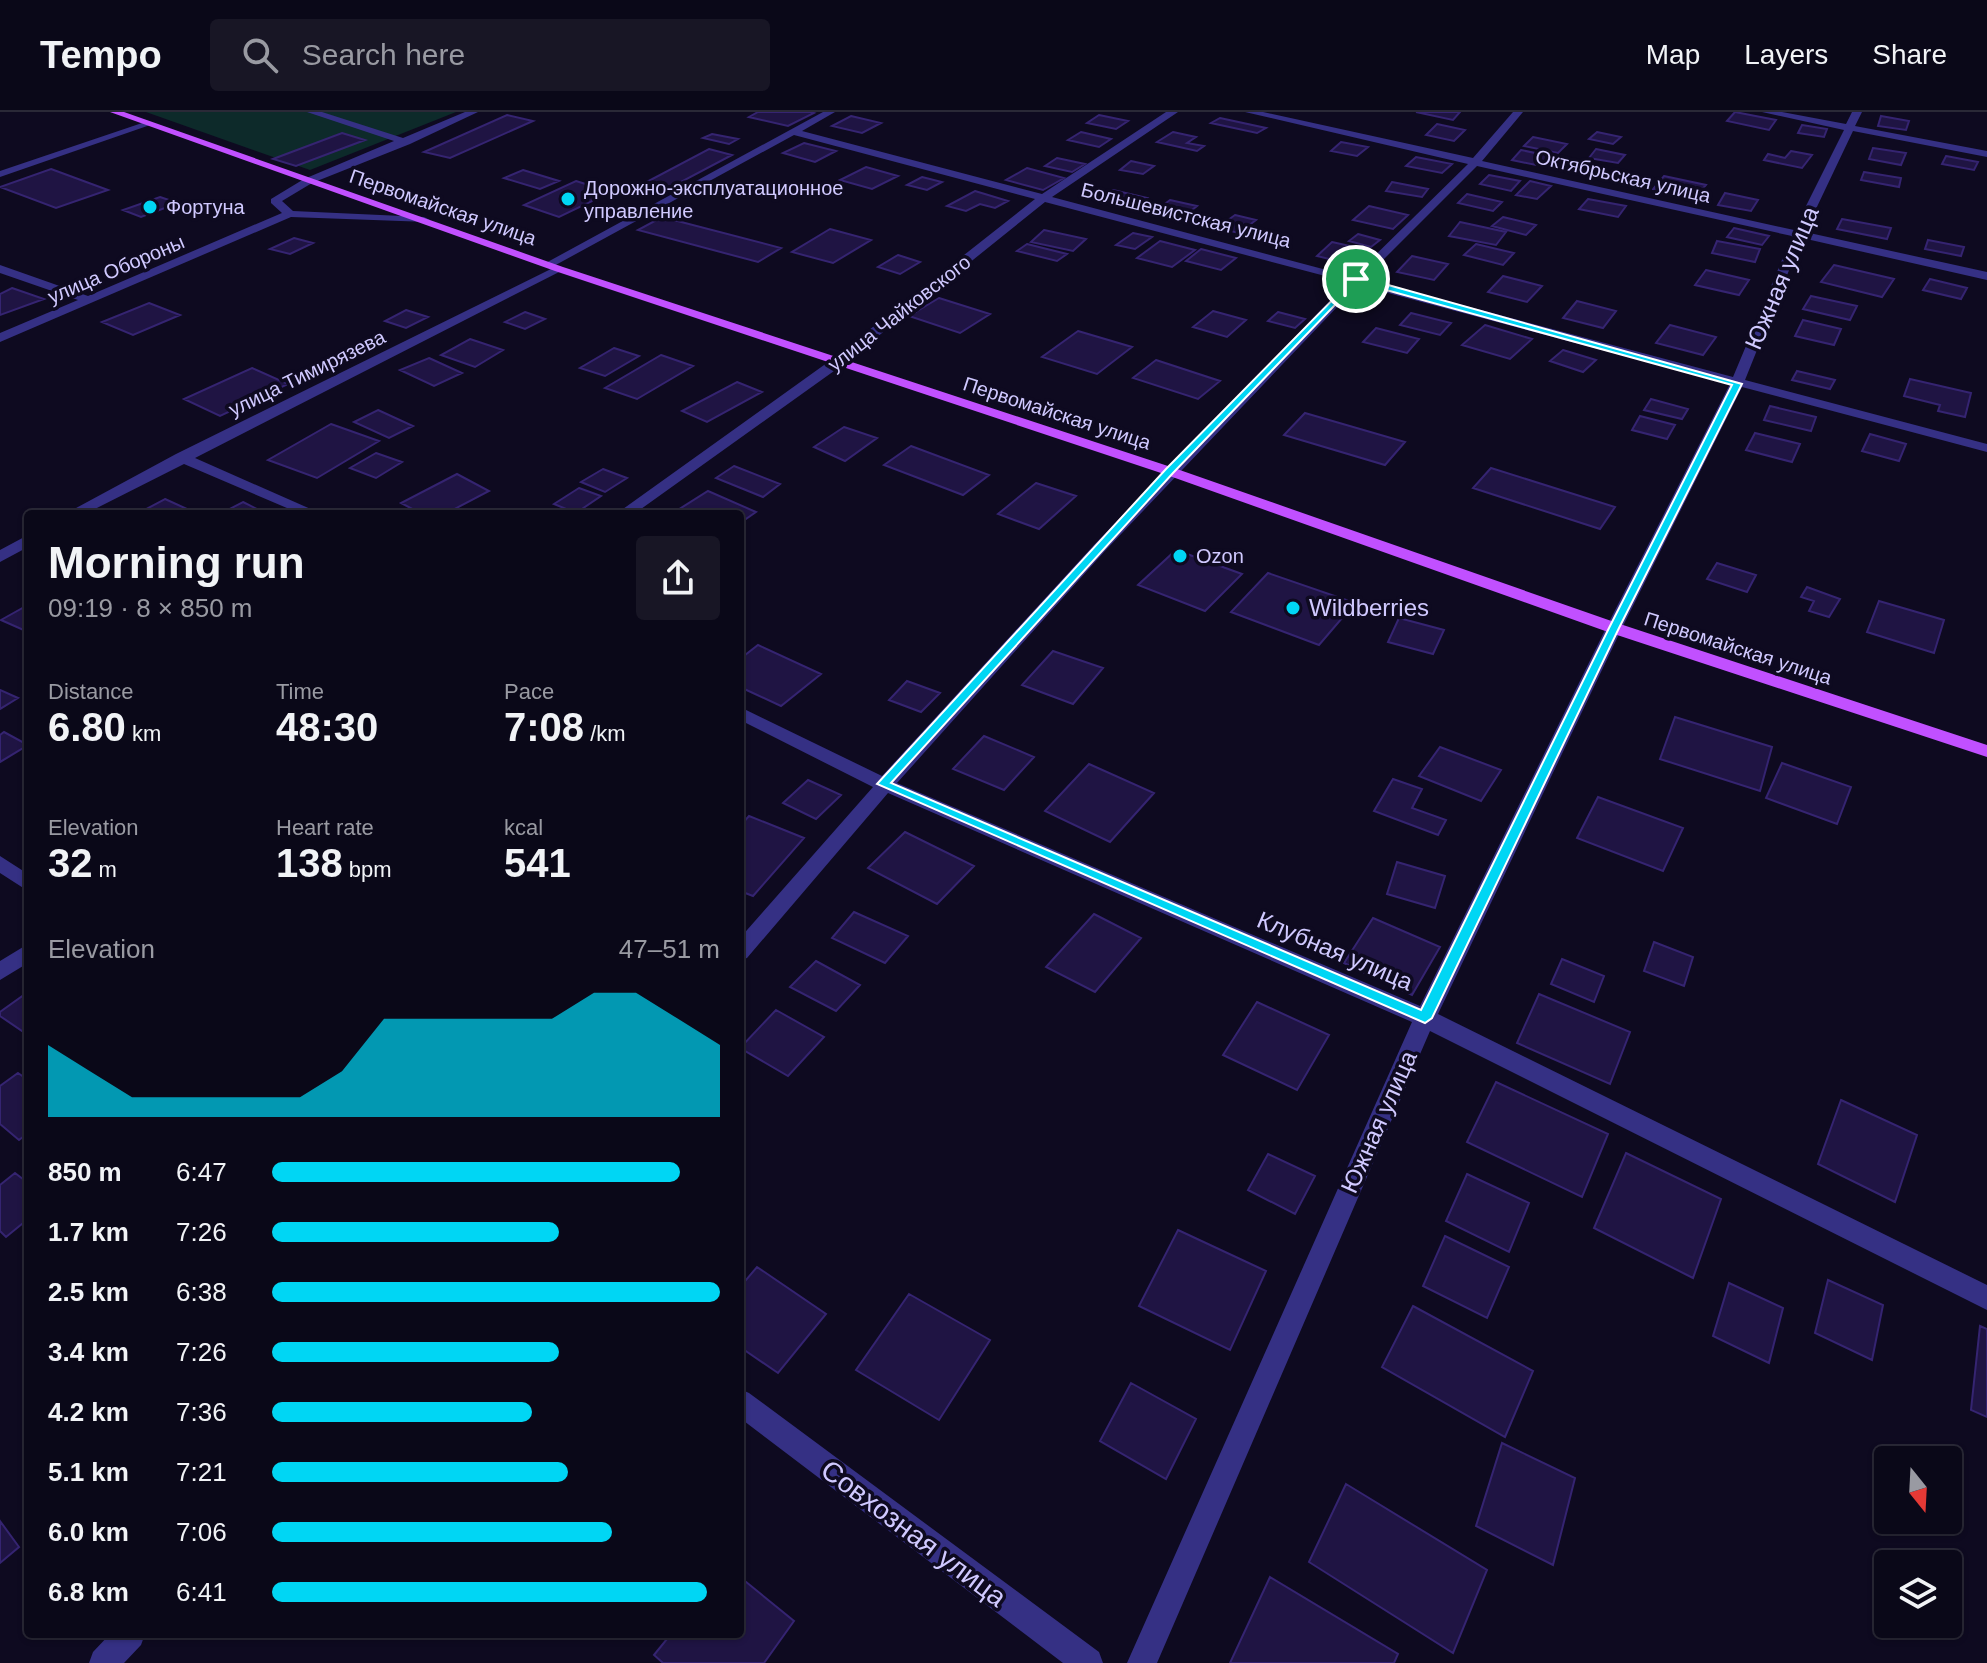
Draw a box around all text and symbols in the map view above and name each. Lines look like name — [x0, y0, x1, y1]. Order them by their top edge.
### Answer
search box — [210, 19, 770, 91]
icon: search — [238, 33, 282, 77]
text: Tempo — [40, 34, 162, 76]
text: Search here — [302, 38, 465, 71]
text: Map — [1646, 39, 1700, 70]
text: Layers — [1744, 39, 1828, 70]
text: Share — [1872, 39, 1947, 70]
street label: Октябрьская улица — [1533, 145, 1714, 207]
street label: Первомайская улица — [347, 165, 540, 250]
place label: Дорожно-эксплуатационное управление — [584, 177, 843, 222]
street label: Большевистская улица — [1079, 178, 1294, 252]
marker: Дорожно-эксплуатационное управление — [559, 190, 577, 208]
place label: Фортуна — [166, 196, 245, 218]
marker: Фортуна — [141, 198, 159, 216]
street label: Южная улица — [1739, 202, 1824, 353]
street label: улица Обороны — [44, 230, 188, 308]
pin — [1322, 245, 1390, 313]
street label: улица Чайковского — [823, 251, 975, 375]
icon: arrive — [1334, 257, 1378, 301]
street label: улица Тимирязева — [225, 325, 390, 420]
street label: Первомайская улица — [960, 372, 1154, 454]
button: share — [636, 536, 720, 620]
text: Morning run — [48, 538, 305, 587]
place label: Ozon — [1196, 545, 1244, 567]
marker: Ozon — [1171, 547, 1189, 565]
text: 09:19 · 8 × 850 m — [48, 593, 253, 623]
place label: Wildberries — [1309, 594, 1429, 621]
marker: Wildberries — [1284, 599, 1302, 617]
street label: Первомайская улица — [1641, 607, 1835, 689]
text: Distance — [48, 679, 134, 704]
text: Time — [276, 679, 324, 704]
text: Pace — [504, 679, 554, 704]
text: 6.80 — [48, 705, 126, 749]
text: 48:30 — [276, 705, 378, 749]
text: 7:08 — [504, 705, 584, 749]
text: km — [126, 721, 161, 746]
text: /km — [584, 721, 626, 746]
text: Elevation — [48, 815, 139, 840]
text: Heart rate — [276, 815, 374, 840]
text: kcal — [504, 815, 543, 840]
text: 32 — [48, 841, 93, 885]
text: 138 — [276, 841, 343, 885]
text: 541 — [504, 841, 571, 885]
text: m — [93, 857, 117, 882]
text: bpm — [343, 857, 392, 882]
street label: Клубная улица — [1253, 906, 1418, 996]
text: Elevation — [48, 934, 155, 964]
text: 47–51 m — [619, 934, 720, 964]
street label: Южная улица — [1335, 1046, 1422, 1197]
text: 850 m — [48, 1157, 122, 1187]
text: 6:47 — [176, 1157, 227, 1187]
text: 1.7 km — [48, 1217, 129, 1247]
text: 7:26 — [176, 1217, 227, 1247]
text: 2.5 km — [48, 1277, 129, 1307]
text: 6:38 — [176, 1277, 227, 1307]
text: 3.4 km — [48, 1337, 129, 1367]
text: 7:26 — [176, 1337, 227, 1367]
text: 4.2 km — [48, 1397, 129, 1427]
text: 7:36 — [176, 1397, 227, 1427]
north arrow — [1874, 1446, 1962, 1534]
map controls — [1874, 1446, 1962, 1638]
street label: Совхозная улица — [815, 1454, 1013, 1613]
text: 5.1 km — [48, 1457, 129, 1487]
text: 7:21 — [176, 1457, 227, 1487]
text: 6.0 km — [48, 1517, 129, 1547]
text: 7:06 — [176, 1517, 227, 1547]
button: layers — [1874, 1550, 1962, 1638]
text: 6.8 km — [48, 1577, 129, 1607]
text: 6:41 — [176, 1577, 227, 1607]

